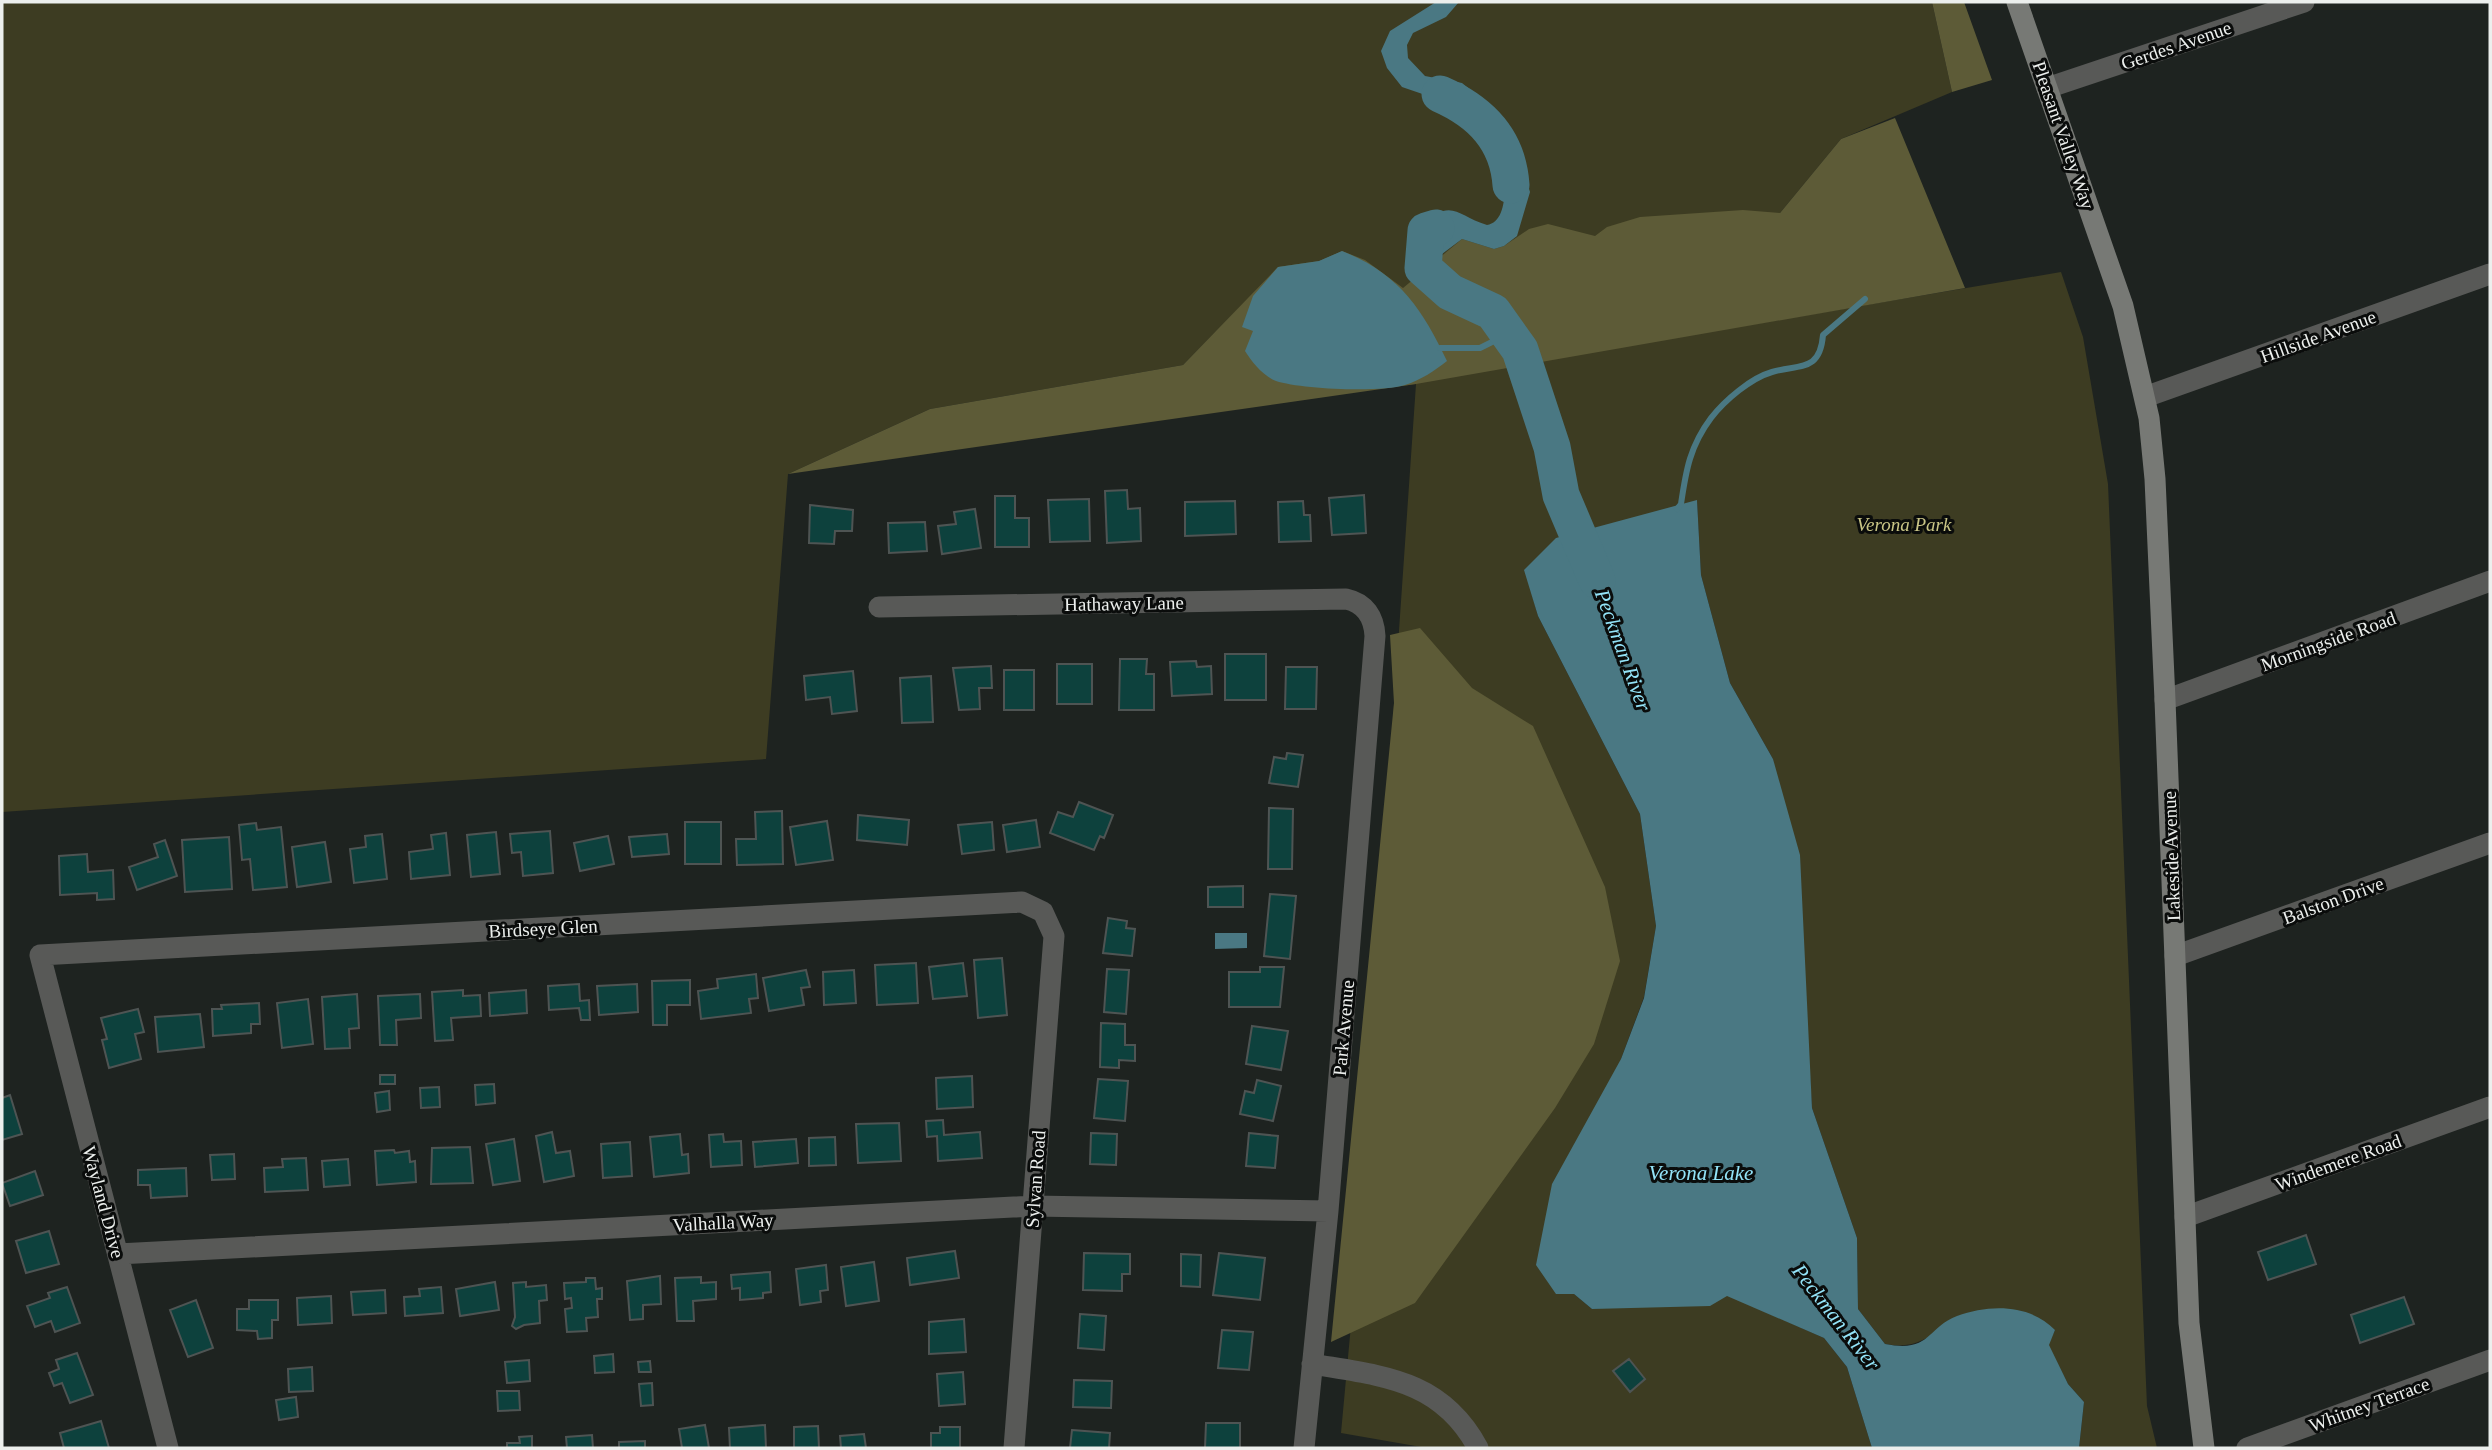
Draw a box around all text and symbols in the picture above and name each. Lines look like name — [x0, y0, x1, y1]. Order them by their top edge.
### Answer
street label: Gerdes Avenue — [2118, 17, 2234, 74]
street label: Pleasant Valley Way — [2028, 58, 2099, 212]
street label: Hillside Avenue — [2257, 306, 2379, 367]
park label: Verona Park — [1857, 514, 1952, 535]
water label: Peckman River — [1590, 585, 1656, 715]
street label: Hathaway Lane — [1064, 592, 1184, 615]
street label: Morningside Road — [2258, 607, 2399, 676]
street label: Lakeside Avenue — [2159, 791, 2184, 921]
street label: Balston Drive — [2280, 872, 2387, 928]
street label: Birdseye Glen — [488, 915, 599, 942]
street label: Park Avenue — [1329, 979, 1358, 1077]
street label: Sylvan Road — [1022, 1129, 1049, 1228]
street label: Windemere Road — [2272, 1130, 2405, 1195]
street label: Wayland Drive — [78, 1144, 129, 1260]
water label: Verona Lake — [1649, 1161, 1753, 1185]
street label: Valhalla Way — [672, 1209, 775, 1236]
water label: Peckman River — [1787, 1259, 1885, 1375]
street label: Whitney Terrace — [2306, 1373, 2432, 1436]

